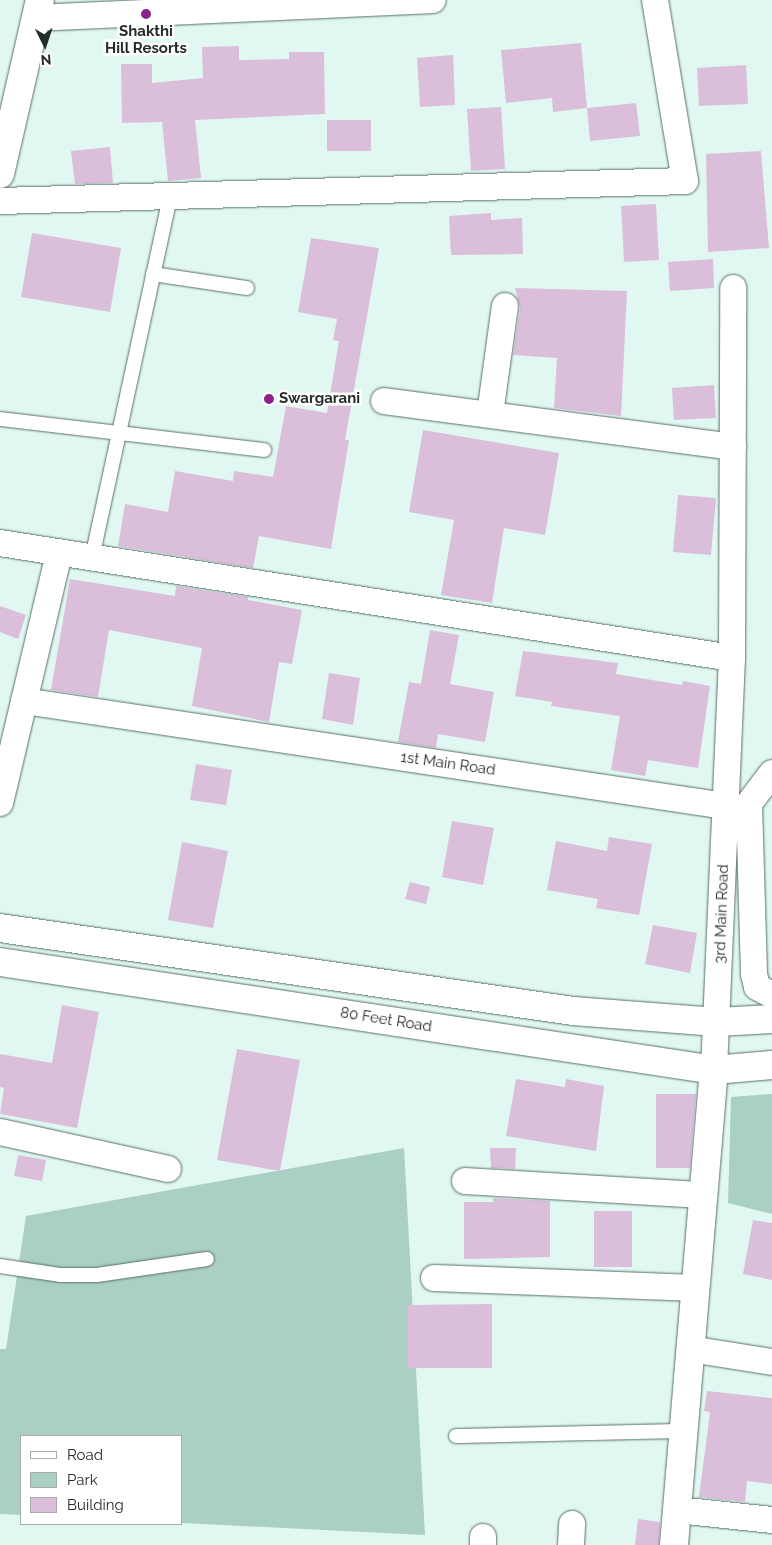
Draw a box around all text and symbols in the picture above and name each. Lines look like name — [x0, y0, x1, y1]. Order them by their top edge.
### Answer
marker: Shakthi Hill Resorts — [140, 8, 152, 20]
north arrow — [20, 20, 70, 70]
place label: Shakthi Hill Resorts — [105, 22, 187, 57]
text: N — [40, 52, 52, 68]
place label: Swargarani — [279, 390, 360, 408]
marker: Swargarani — [263, 393, 275, 405]
street label: 1st Main Road — [399, 748, 497, 780]
street label: 3rd Main Road — [711, 864, 733, 964]
street label: 80 Feet Road — [339, 1004, 433, 1036]
legend — [20, 1435, 182, 1525]
text: Road — [67, 1446, 103, 1464]
text: Park — [67, 1471, 98, 1489]
text: Building — [67, 1496, 124, 1514]

